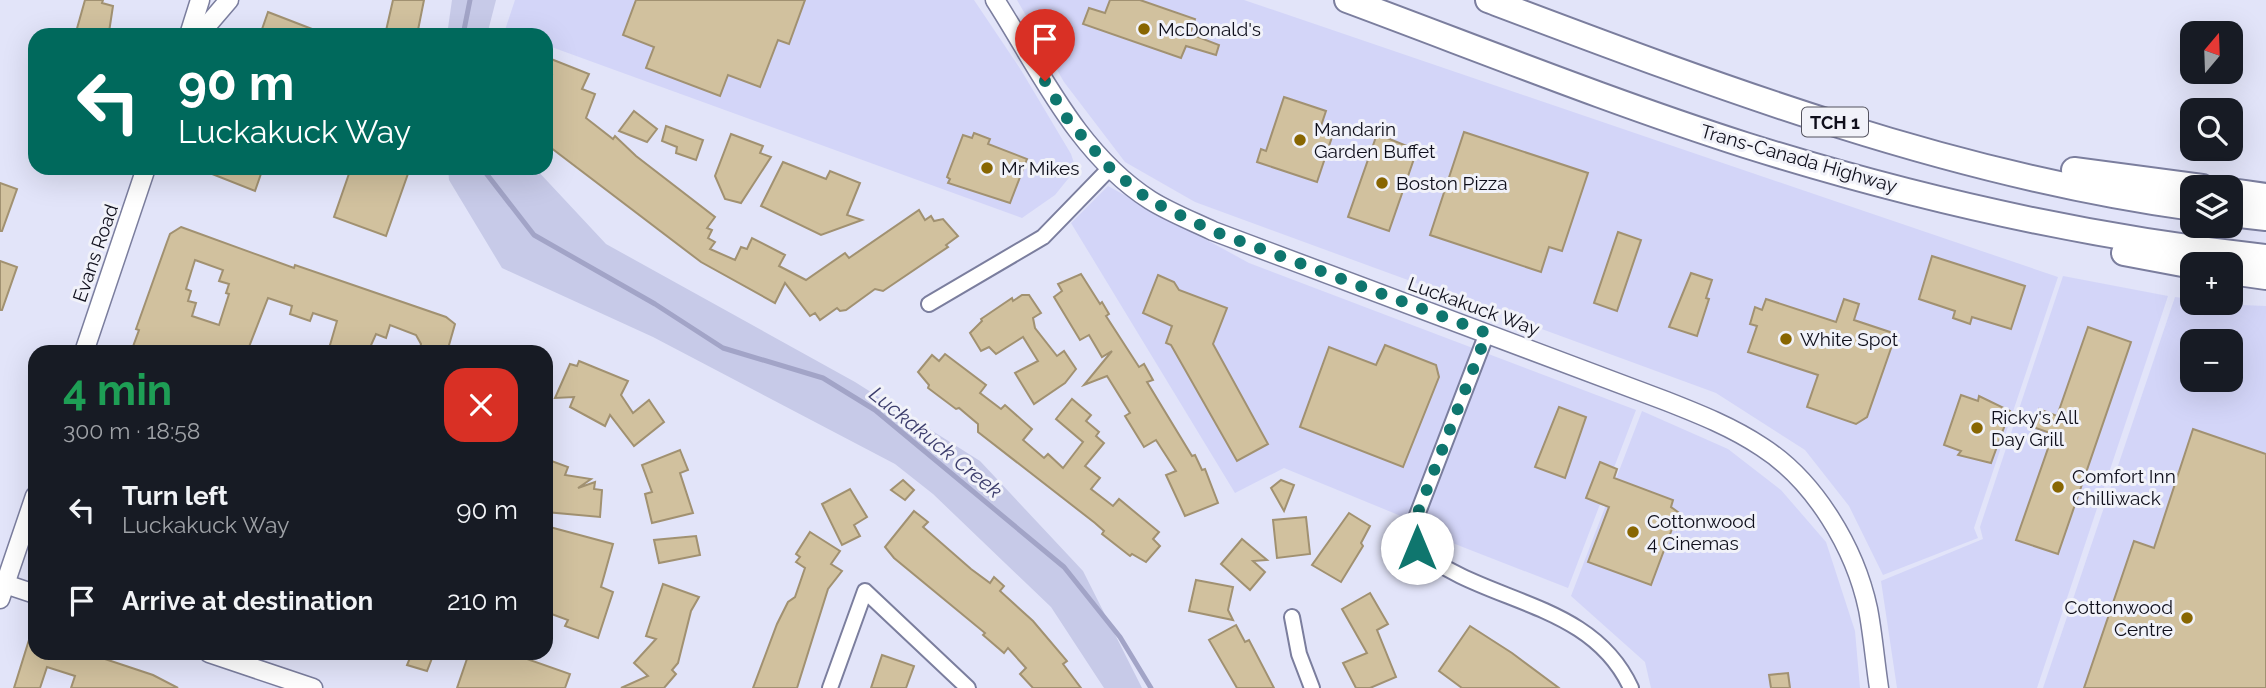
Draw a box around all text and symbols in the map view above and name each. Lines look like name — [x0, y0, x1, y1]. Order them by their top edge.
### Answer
pin — [1015, 9, 1075, 81]
place label: McDonald's — [1158, 18, 1261, 40]
icon: arrive — [1026, 20, 1064, 58]
marker: McDonald's — [1136, 21, 1152, 37]
north arrow — [2180, 21, 2244, 84]
map controls — [2180, 21, 2243, 392]
text: 90 m — [178, 54, 294, 111]
icon: left — [63, 56, 154, 147]
button: search — [2180, 98, 2243, 161]
road number: TCH 1 — [1802, 107, 1868, 136]
text: Luckakuck Way — [178, 113, 411, 150]
place label: Mandarin Garden Buffet — [1314, 118, 1436, 162]
street label: Trans-Canada Highway — [1698, 119, 1900, 197]
marker: Mandarin Garden Buffet — [1292, 132, 1308, 148]
place label: Mr Mikes — [1001, 157, 1079, 179]
marker: Mr Mikes — [979, 160, 995, 176]
place label: Boston Pizza — [1396, 172, 1508, 194]
marker: Boston Pizza — [1374, 175, 1390, 191]
button: layers — [2180, 175, 2243, 238]
street label: Evans Road — [68, 201, 122, 305]
button: + — [2180, 252, 2243, 315]
street label: Luckakuck Way — [1405, 272, 1543, 340]
place label: White Spot — [1800, 328, 1899, 350]
button: − — [2180, 329, 2243, 392]
marker: White Spot — [1778, 331, 1794, 347]
text: 4 min — [63, 366, 172, 415]
button: close — [444, 368, 518, 442]
water label: Luckakuck Creek — [865, 381, 1007, 503]
place label: Ricky's All Day Grill — [1991, 406, 2079, 450]
text: 300 m · 18:58 — [63, 417, 201, 444]
marker: Ricky's All Day Grill — [1969, 420, 1985, 436]
place label: Comfort Inn Chilliwack — [2072, 465, 2176, 509]
marker: Comfort Inn Chilliwack — [2050, 479, 2066, 495]
text: Turn left — [122, 481, 228, 511]
icon: left — [63, 491, 101, 529]
text: 90 m — [456, 495, 518, 525]
place label: Cottonwood 4 Cinemas — [1647, 510, 1755, 554]
text: Luckakuck Way — [122, 511, 290, 538]
position arrow — [1380, 511, 1454, 585]
marker: Cottonwood 4 Cinemas — [1625, 524, 1641, 540]
icon: arrive — [63, 582, 101, 620]
text: Arrive at destination — [122, 586, 373, 616]
text: 210 m — [447, 586, 518, 616]
place label: Cottonwood Centre — [2065, 596, 2173, 640]
marker: Cottonwood Centre — [2179, 610, 2195, 626]

